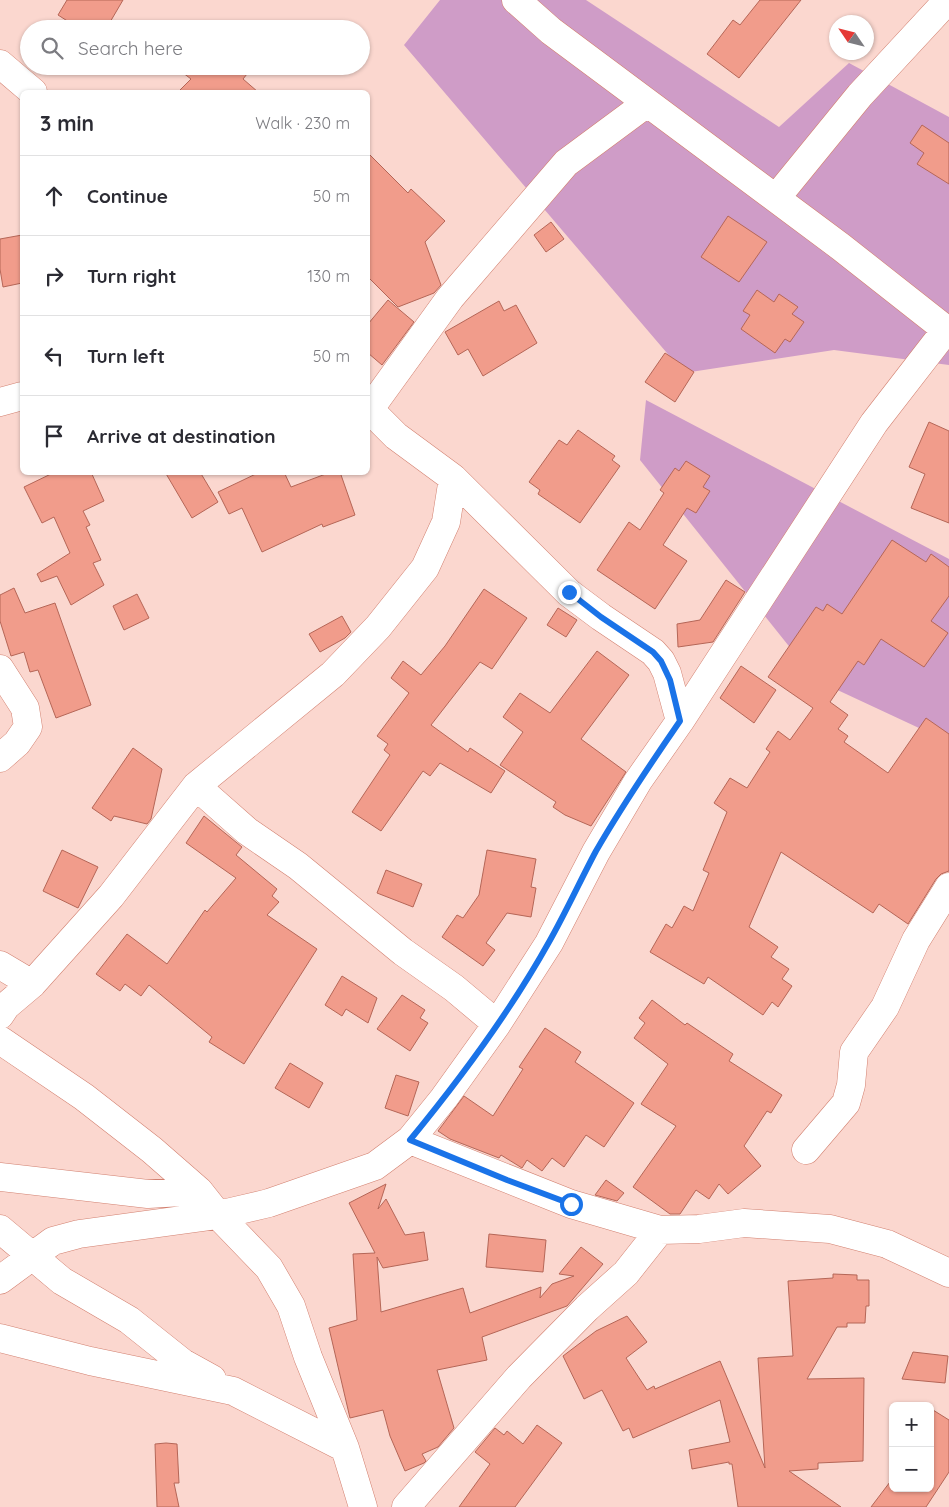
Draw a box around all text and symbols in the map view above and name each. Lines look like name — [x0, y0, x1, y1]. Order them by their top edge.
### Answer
north arrow — [829, 15, 874, 60]
search box — [20, 20, 370, 75]
icon: search — [38, 34, 66, 62]
text: Search here — [78, 36, 183, 60]
text: 3 min — [40, 110, 94, 136]
text: Walk · 230 m — [255, 113, 350, 133]
icon: ahead — [40, 182, 68, 210]
text: Continue — [87, 184, 168, 208]
text: 50 m — [313, 186, 350, 206]
icon: right — [40, 262, 68, 290]
text: Turn right — [87, 264, 176, 288]
text: 130 m — [307, 266, 350, 286]
icon: left — [40, 342, 68, 370]
text: Turn left — [87, 344, 165, 368]
text: 50 m — [313, 346, 350, 366]
icon: arrive — [40, 422, 68, 450]
text: Arrive at destination — [87, 424, 276, 448]
route end — [558, 581, 581, 604]
route start — [560, 1193, 583, 1216]
map controls — [889, 1402, 934, 1492]
button: + — [889, 1402, 934, 1447]
button: − — [889, 1447, 934, 1492]

